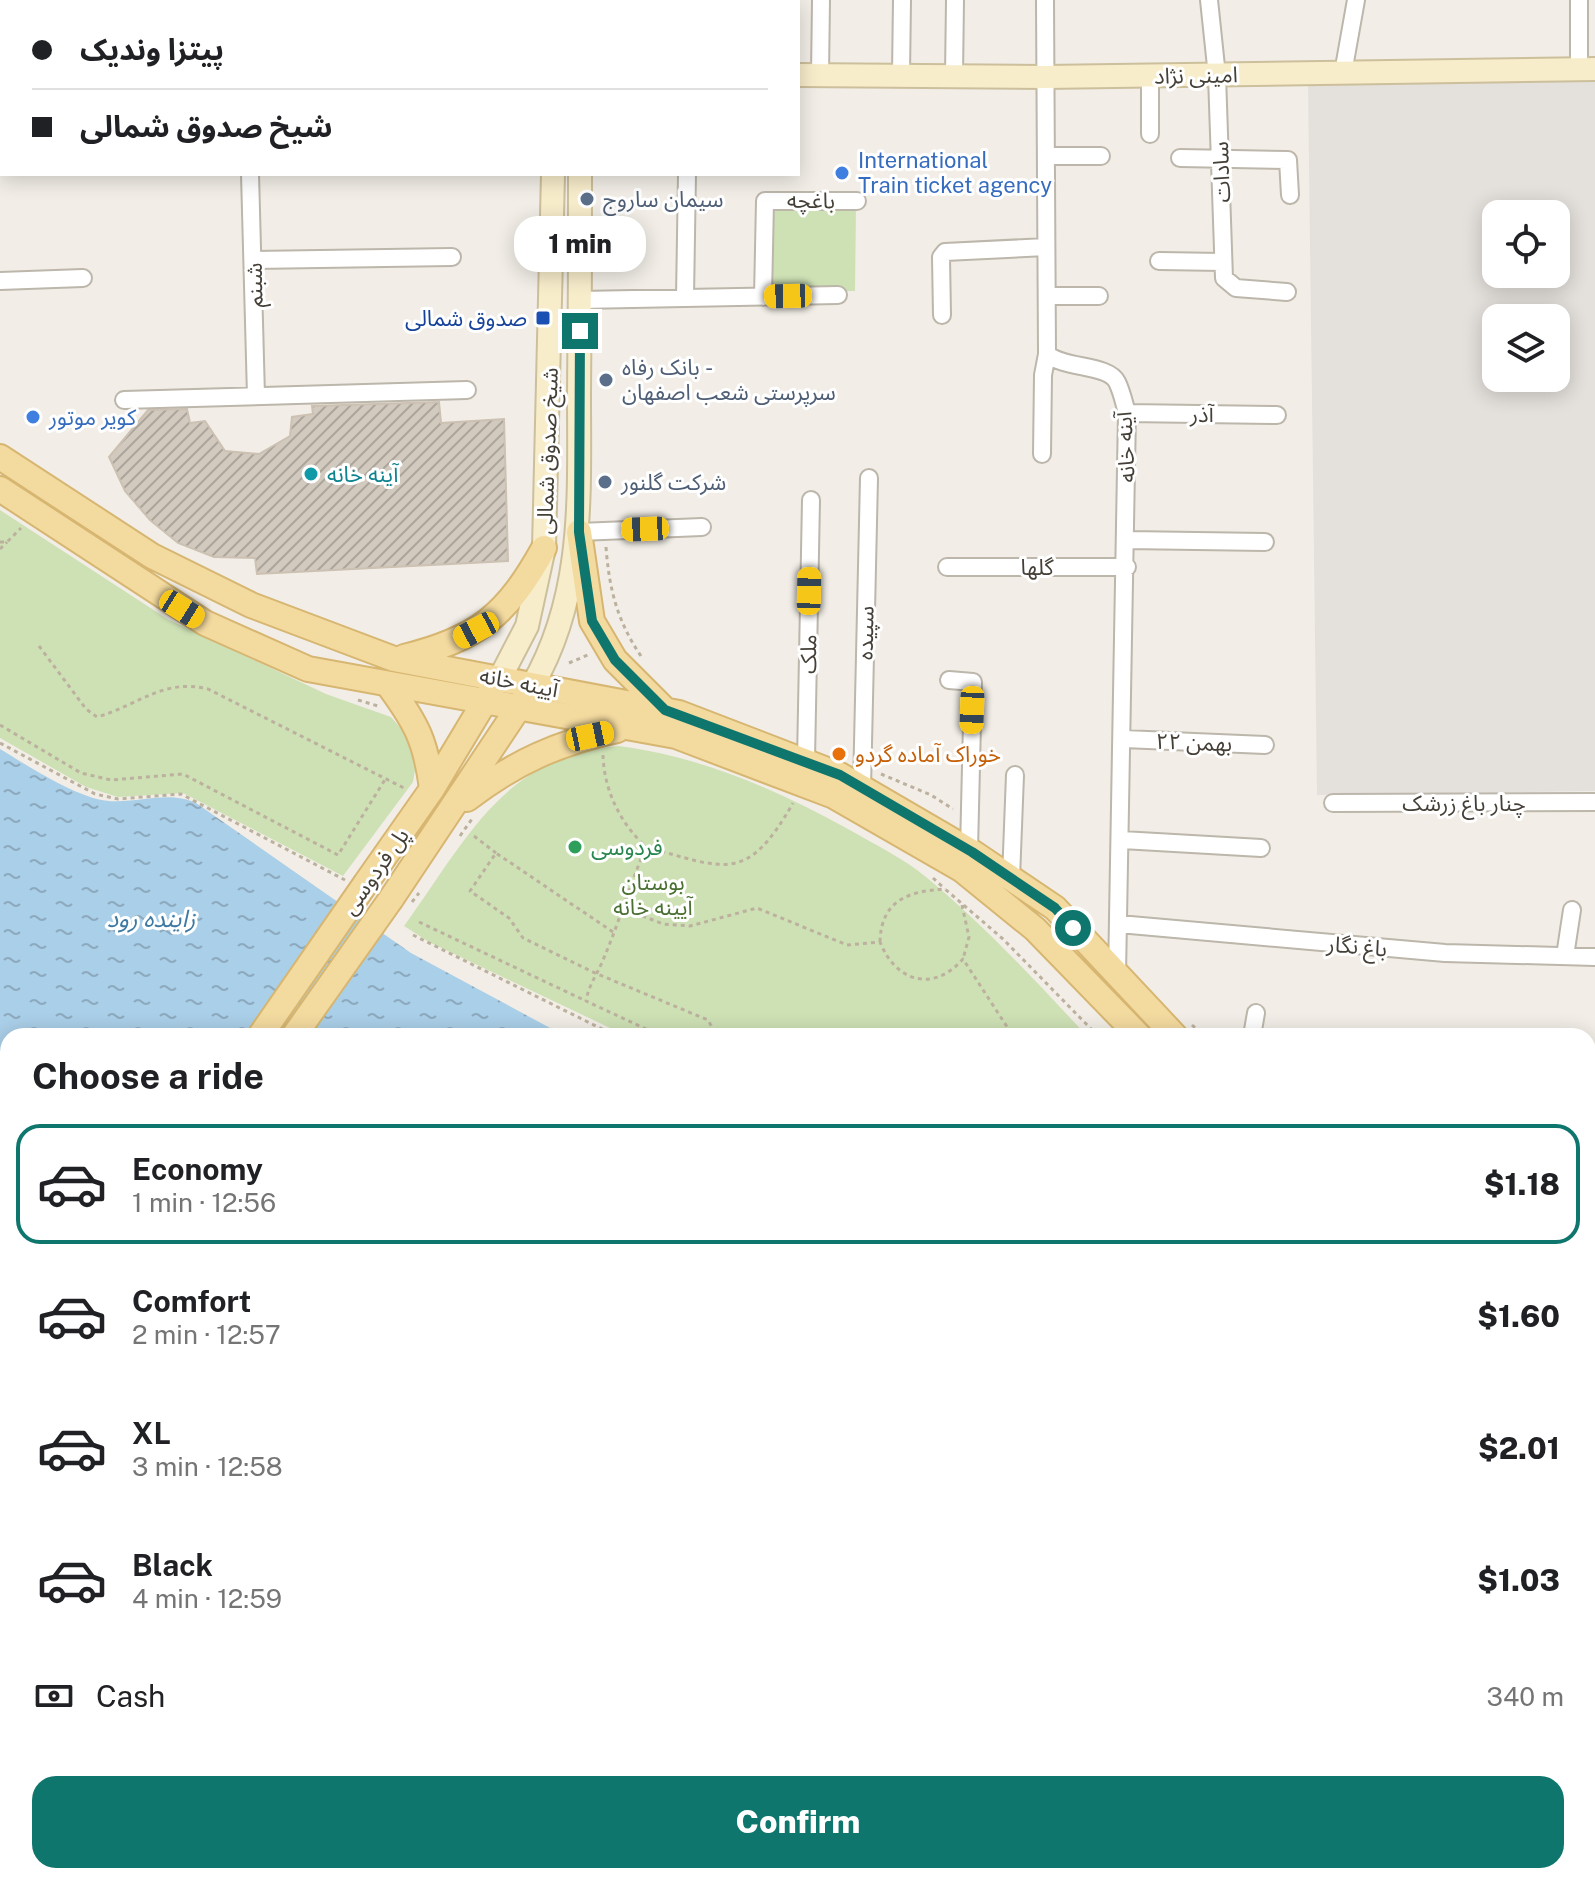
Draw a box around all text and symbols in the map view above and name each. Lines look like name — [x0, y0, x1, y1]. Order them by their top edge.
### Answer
text: پیتزا وندیک — [80, 31, 224, 67]
street label: امینی نژاد — [1154, 61, 1238, 89]
text: شیخ صدوق شمالی — [80, 108, 332, 144]
street label: سادات — [1207, 141, 1235, 203]
place label: International Train ticket agency — [858, 147, 1052, 198]
marker: International Train ticket agency — [833, 164, 851, 182]
place label: سیمان ساروج — [603, 186, 724, 216]
street label: باغچه — [787, 187, 835, 215]
marker: سیمان ساروج — [578, 190, 596, 208]
map controls — [1482, 200, 1570, 392]
button: locate — [1482, 200, 1570, 288]
callout: 1 min — [514, 215, 646, 271]
text: 1 min — [548, 228, 612, 259]
street label: شبنم — [241, 262, 271, 308]
car — [764, 284, 812, 308]
button: layers — [1482, 304, 1570, 392]
place label: صدوق شمالی — [405, 305, 527, 331]
marker: صدوق شمالی — [534, 309, 552, 327]
route end — [562, 313, 598, 349]
place label: بانک رفاه - سرپرستی شعب اصفهان — [622, 354, 836, 407]
street label: شیخ صدوق شمالی — [531, 367, 567, 535]
marker: بانک رفاه - سرپرستی شعب اصفهان — [597, 371, 615, 389]
street label: آذر — [1189, 401, 1216, 428]
place label: کویر موتور — [48, 404, 137, 431]
marker: کویر موتور — [24, 408, 42, 426]
street label: آینه خانه — [1110, 409, 1140, 483]
place label: آینه خانه — [327, 461, 400, 487]
marker: آینه خانه — [302, 465, 320, 483]
place label: شرکت گلنور — [620, 469, 726, 496]
marker: شرکت گلنور — [596, 473, 614, 491]
car — [621, 516, 669, 542]
street label: گلها — [1020, 554, 1055, 580]
car — [797, 567, 821, 615]
car — [155, 586, 209, 632]
street label: سپیده — [852, 606, 881, 660]
car — [449, 608, 503, 652]
street label: ملک — [795, 634, 821, 674]
street label: آیینه خانه — [477, 662, 562, 703]
car — [959, 686, 985, 734]
car — [564, 719, 616, 753]
street label: ۲۲ بهمن — [1155, 728, 1233, 756]
place label: خوراک آماده گردو — [855, 741, 1001, 768]
marker: خوراک آماده گردو — [830, 745, 848, 763]
street label: چنار باغ زرشک — [1402, 790, 1526, 820]
street label: پل فردوسی — [336, 823, 416, 921]
place label: فردوسی — [591, 834, 663, 860]
marker: فردوسی — [566, 838, 584, 856]
park label: بوستان آیینه خانه — [613, 869, 694, 920]
water label: زاینده رود — [107, 904, 196, 933]
route start — [1055, 910, 1091, 946]
street label: باغ نگار — [1324, 930, 1388, 966]
text: Choose a ride — [32, 1055, 264, 1097]
icon: car — [36, 1148, 108, 1220]
text: Economy — [132, 1151, 263, 1187]
text: $1.18 — [1484, 1166, 1560, 1202]
text: 1 min · 12:56 — [132, 1187, 276, 1218]
icon: car — [36, 1280, 108, 1352]
text: Comfort — [132, 1283, 251, 1319]
text: $1.60 — [1477, 1298, 1560, 1334]
text: 2 min · 12:57 — [132, 1319, 281, 1350]
icon: car — [36, 1412, 108, 1484]
text: XL — [132, 1415, 171, 1451]
text: $2.01 — [1478, 1430, 1560, 1466]
text: 3 min · 12:58 — [132, 1451, 283, 1482]
icon: car — [36, 1544, 108, 1616]
text: Black — [132, 1547, 213, 1583]
text: $1.03 — [1477, 1562, 1560, 1598]
text: 4 min · 12:59 — [132, 1583, 282, 1614]
icon: cash — [32, 1674, 76, 1718]
text: Cash — [96, 1678, 165, 1714]
text: 340 m — [1487, 1681, 1564, 1712]
button: Confirm — [32, 1776, 1564, 1868]

